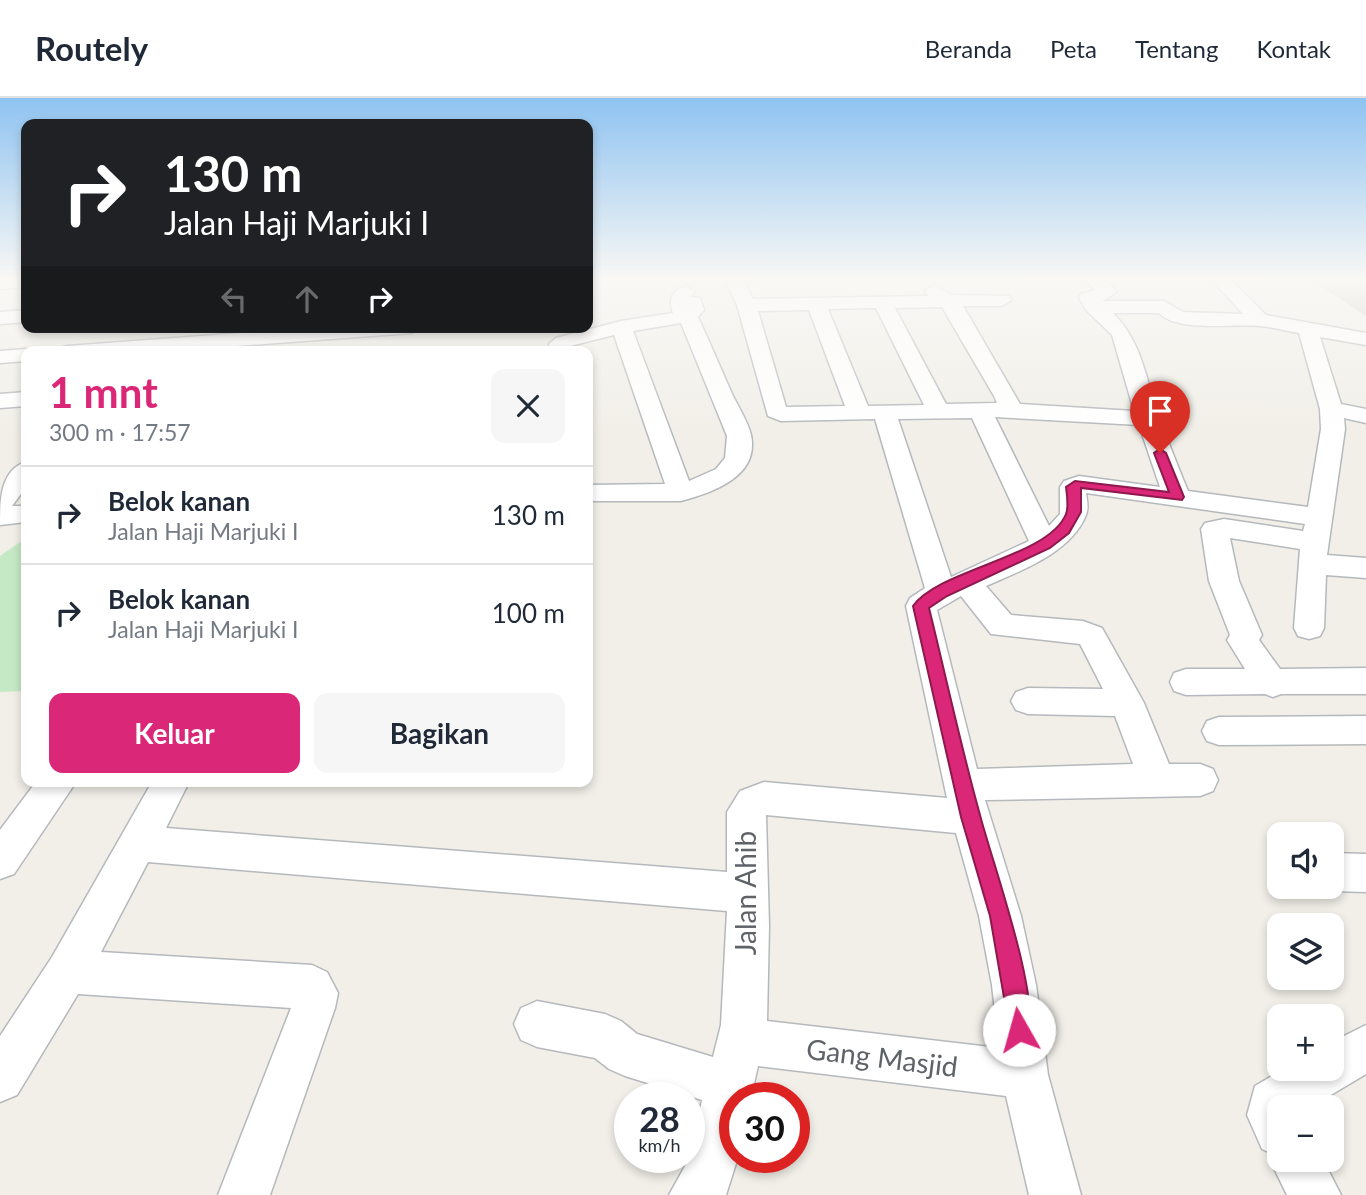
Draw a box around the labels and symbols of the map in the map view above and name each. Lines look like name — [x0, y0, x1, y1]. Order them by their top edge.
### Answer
pin — [1130, 381, 1190, 453]
street label: Jalan Ahib — [728, 831, 762, 955]
position arrow — [982, 993, 1056, 1067]
street label: Gang Masjid — [804, 1031, 960, 1083]
speed limit sign: 30 — [719, 1082, 810, 1173]

